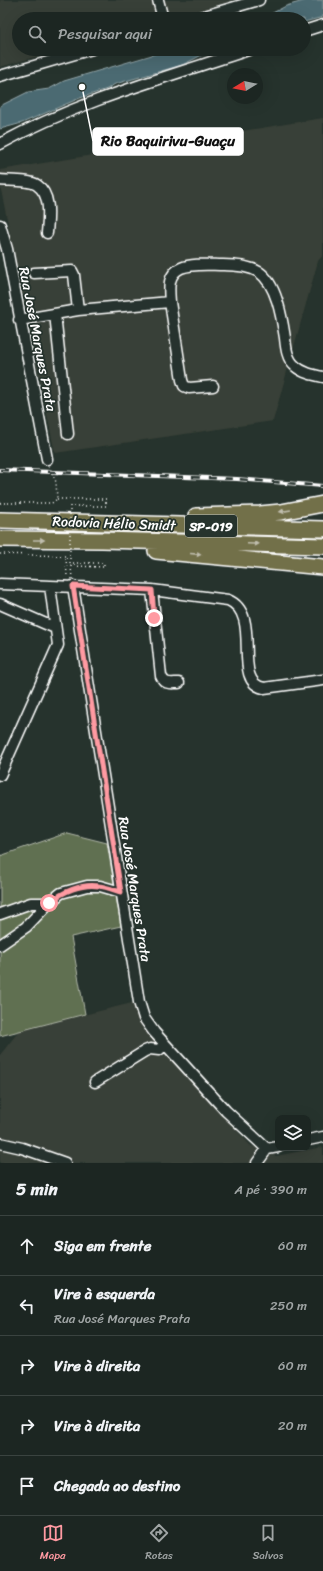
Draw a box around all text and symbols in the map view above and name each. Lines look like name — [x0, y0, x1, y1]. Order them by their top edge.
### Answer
search box — [12, 12, 311, 56]
text: Pesquisar aqui — [58, 21, 152, 47]
icon: search — [26, 23, 48, 45]
north arrow — [227, 68, 263, 104]
callout: Rio Baquirivu-Guaçu — [93, 128, 243, 155]
text: Rio Baquirivu-Guaçu — [100, 128, 236, 154]
street label: Rua José Marques Prata — [11, 265, 64, 414]
one-way arrow — [279, 508, 291, 514]
street label: Rodovia Hélio Smidt — [52, 509, 177, 538]
road number: SP-019 — [185, 515, 237, 537]
one-way arrow — [33, 537, 46, 543]
one-way arrow — [247, 541, 260, 547]
one-way arrow — [190, 550, 202, 557]
route end — [145, 609, 163, 627]
street label: Rua José Marques Prata — [111, 815, 158, 964]
route start — [40, 894, 58, 912]
map controls — [275, 1115, 311, 1151]
button: layers — [275, 1115, 311, 1151]
text: 5 min — [16, 1174, 58, 1204]
text: A pé · 390 m — [235, 1178, 307, 1201]
text: Siga em frente — [54, 1233, 151, 1259]
text: 60 m — [278, 1234, 307, 1257]
icon: ahead — [16, 1235, 38, 1257]
text: Vire à esquerda — [54, 1281, 155, 1307]
text: 250 m — [270, 1294, 307, 1317]
icon: left — [16, 1295, 38, 1317]
text: Rua José Marques Prata — [54, 1307, 190, 1330]
text: Vire à direita — [54, 1353, 140, 1379]
text: 60 m — [278, 1354, 307, 1377]
icon: right — [16, 1355, 38, 1377]
text: Vire à direita — [54, 1413, 140, 1439]
text: 20 m — [278, 1414, 307, 1437]
icon: right — [16, 1415, 38, 1437]
text: Chegada ao destino — [54, 1473, 180, 1499]
icon: arrive — [16, 1475, 38, 1497]
tab: Mapa — [40, 1522, 66, 1565]
tab: Rotas — [145, 1522, 173, 1565]
tab: Salvos — [252, 1522, 283, 1565]

